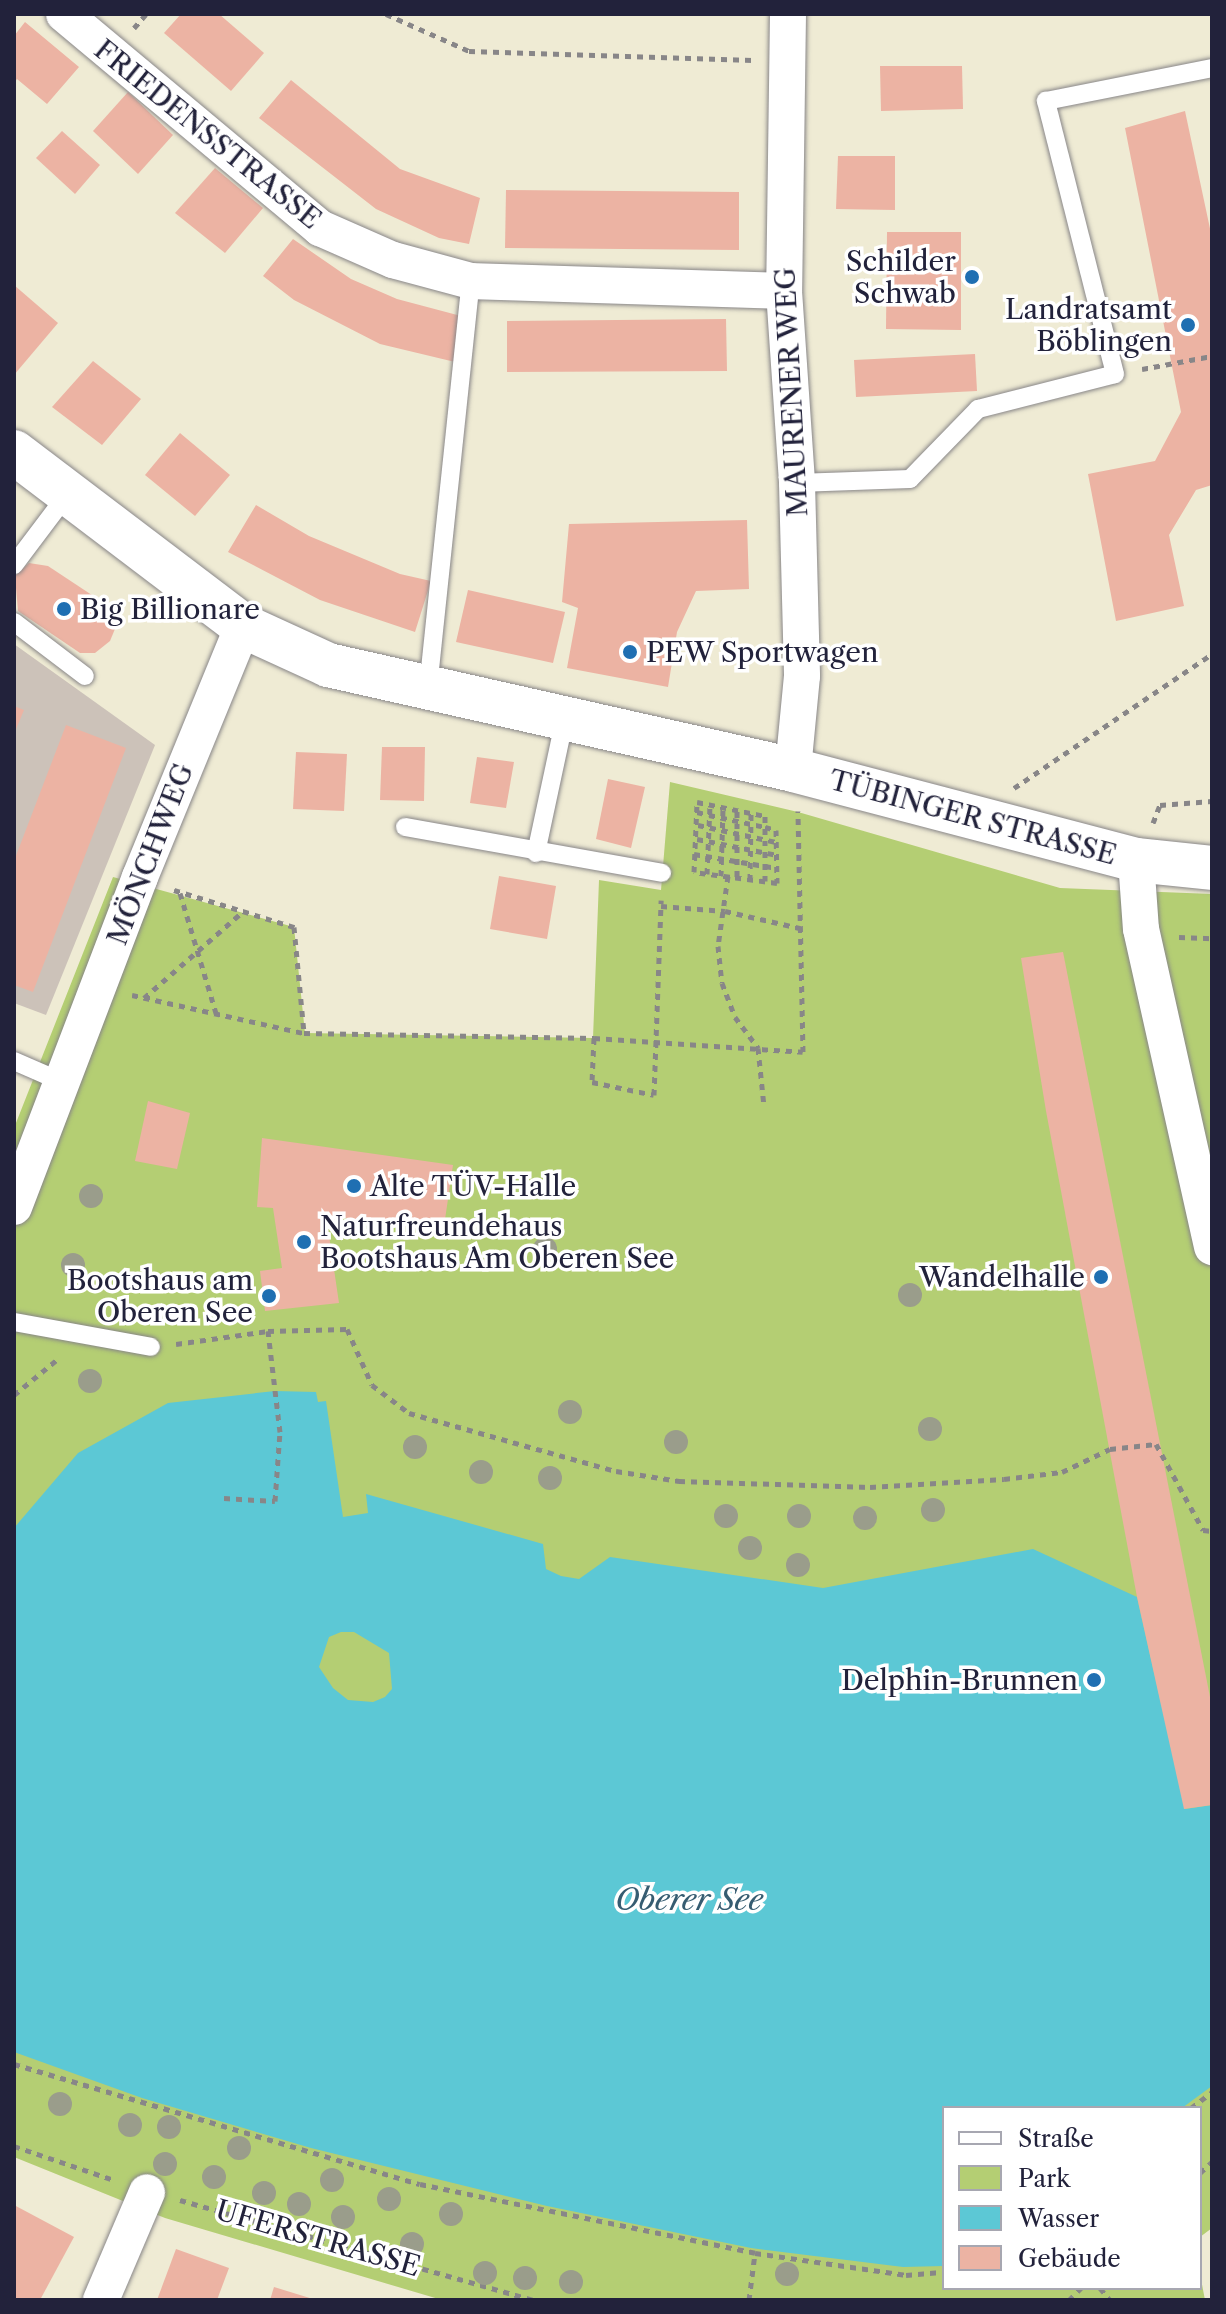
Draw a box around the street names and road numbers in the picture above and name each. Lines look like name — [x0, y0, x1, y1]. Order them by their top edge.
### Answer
street label: FRIEDENSSTRASSE — [88, 32, 328, 236]
street label: MAURENER WEG — [768, 265, 814, 519]
street label: MÖNCHWEG — [100, 758, 200, 950]
street label: TÜBINGER STRASSE — [825, 762, 1121, 872]
street label: UFERSTRASSE — [212, 2193, 424, 2283]

